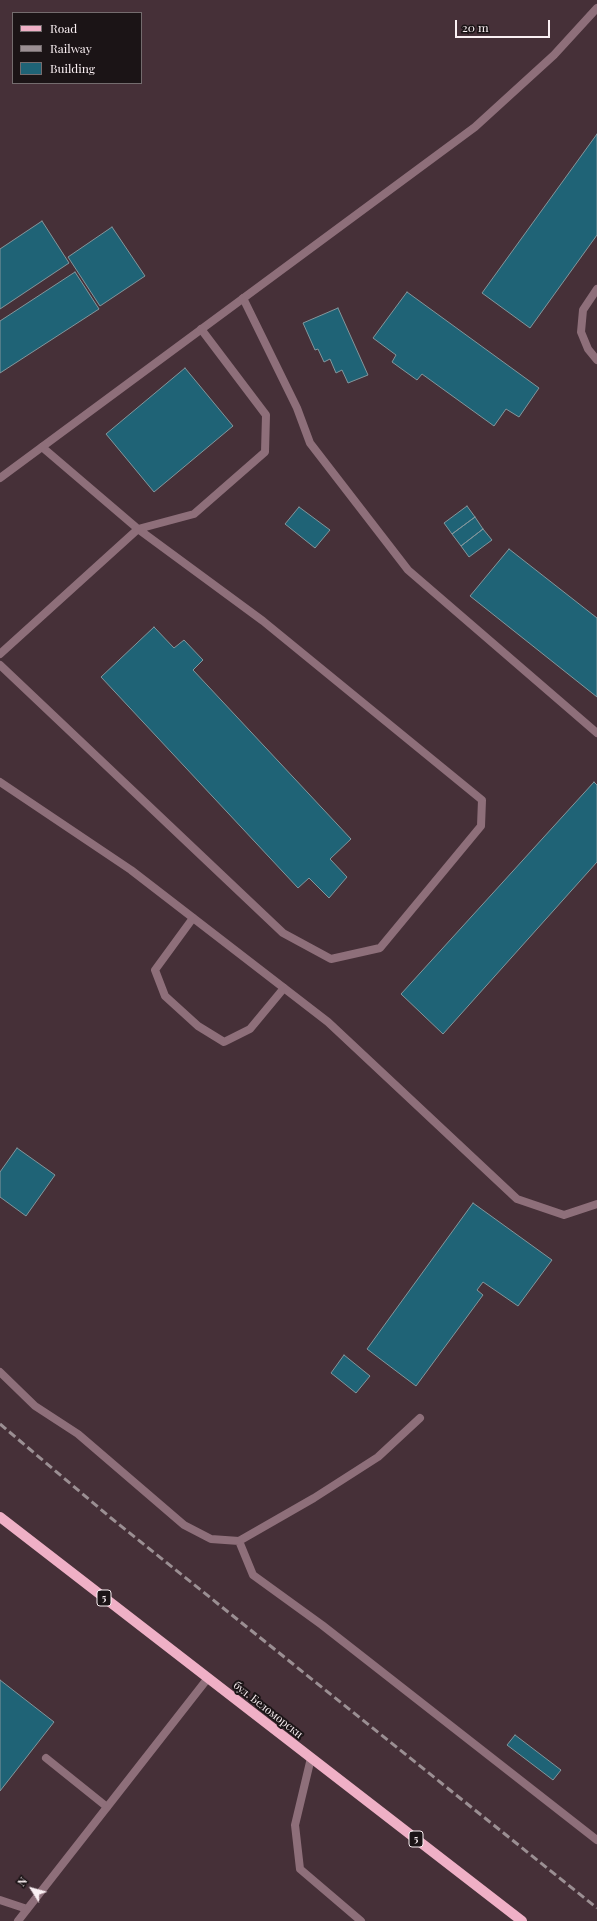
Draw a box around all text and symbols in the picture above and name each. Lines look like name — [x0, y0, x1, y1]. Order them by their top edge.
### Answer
legend — [12, 12, 142, 84]
scale bar — [457, 12, 552, 38]
text: 20 m — [462, 19, 489, 35]
text: Road — [50, 20, 77, 36]
text: Railway — [50, 40, 92, 56]
text: Building — [50, 60, 95, 76]
road number: 5 — [97, 1590, 111, 1606]
street label: бул. Беломорски — [231, 1679, 305, 1741]
road number: 5 — [409, 1831, 423, 1847]
north arrow — [12, 1869, 52, 1909]
text: N — [14, 1874, 30, 1889]

